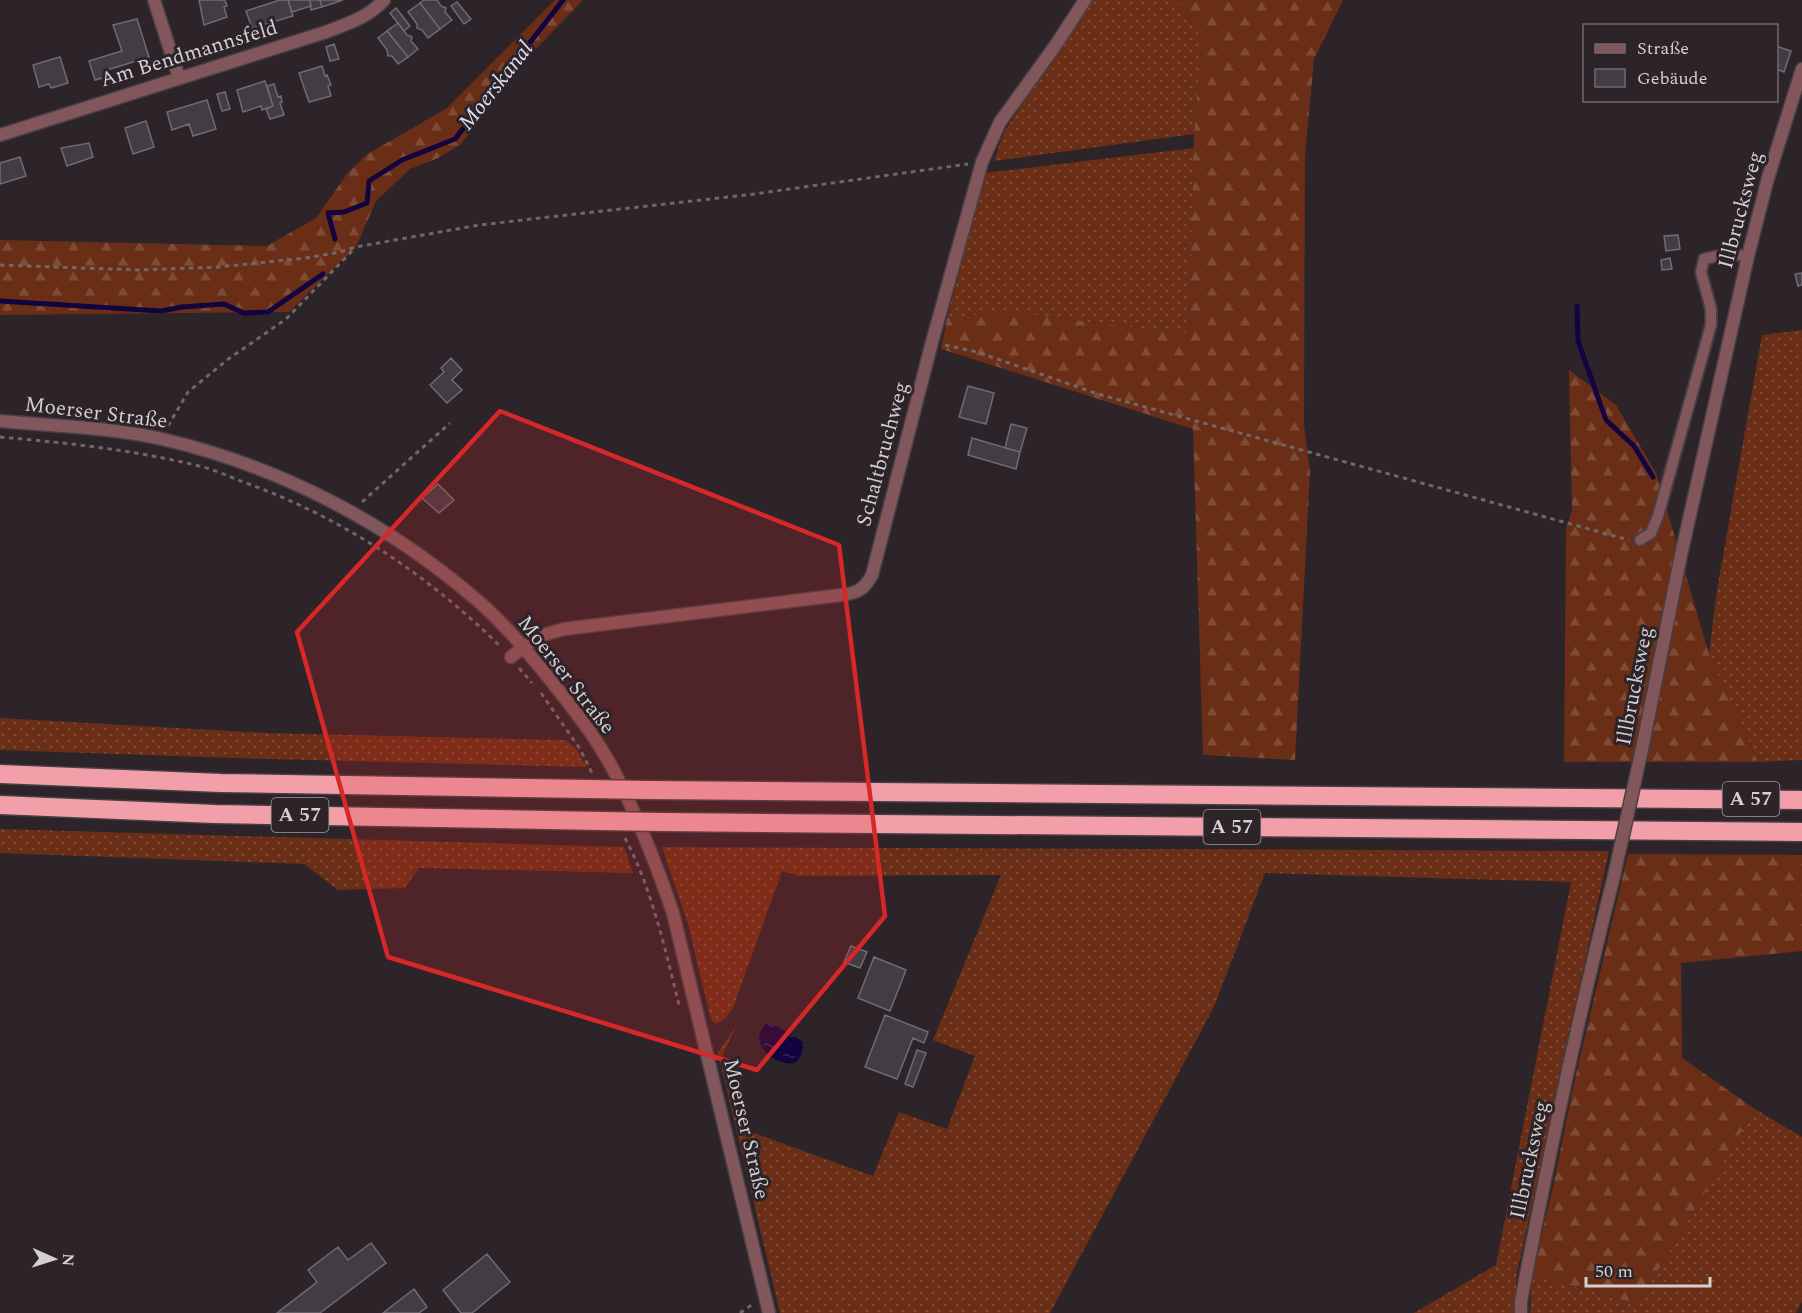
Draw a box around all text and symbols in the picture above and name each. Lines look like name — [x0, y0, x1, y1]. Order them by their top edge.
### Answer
street label: Am Bendmannsfeld — [96, 12, 282, 96]
legend — [1583, 24, 1778, 102]
water label: Moerskanal — [450, 34, 542, 138]
text: Straße — [1637, 35, 1689, 62]
text: Gebäude — [1637, 65, 1707, 92]
street label: Illbrucksweg — [1710, 148, 1772, 272]
street label: Schaltbruchweg — [848, 378, 918, 530]
street label: Moerser Straße — [23, 388, 169, 438]
street label: Moerser Straße — [509, 609, 623, 741]
street label: Illbrucksweg — [1608, 624, 1662, 748]
road number: A 57 — [1722, 782, 1780, 816]
road number: A 57 — [272, 798, 328, 832]
road number: A 57 — [1204, 810, 1260, 844]
street label: Moerser Straße — [714, 1055, 778, 1203]
street label: Illbrucksweg — [1502, 1098, 1558, 1222]
north arrow — [24, 1229, 84, 1289]
scale bar — [1586, 1250, 1710, 1288]
text: N — [56, 1253, 80, 1267]
text: 50 m — [1595, 1258, 1633, 1285]

